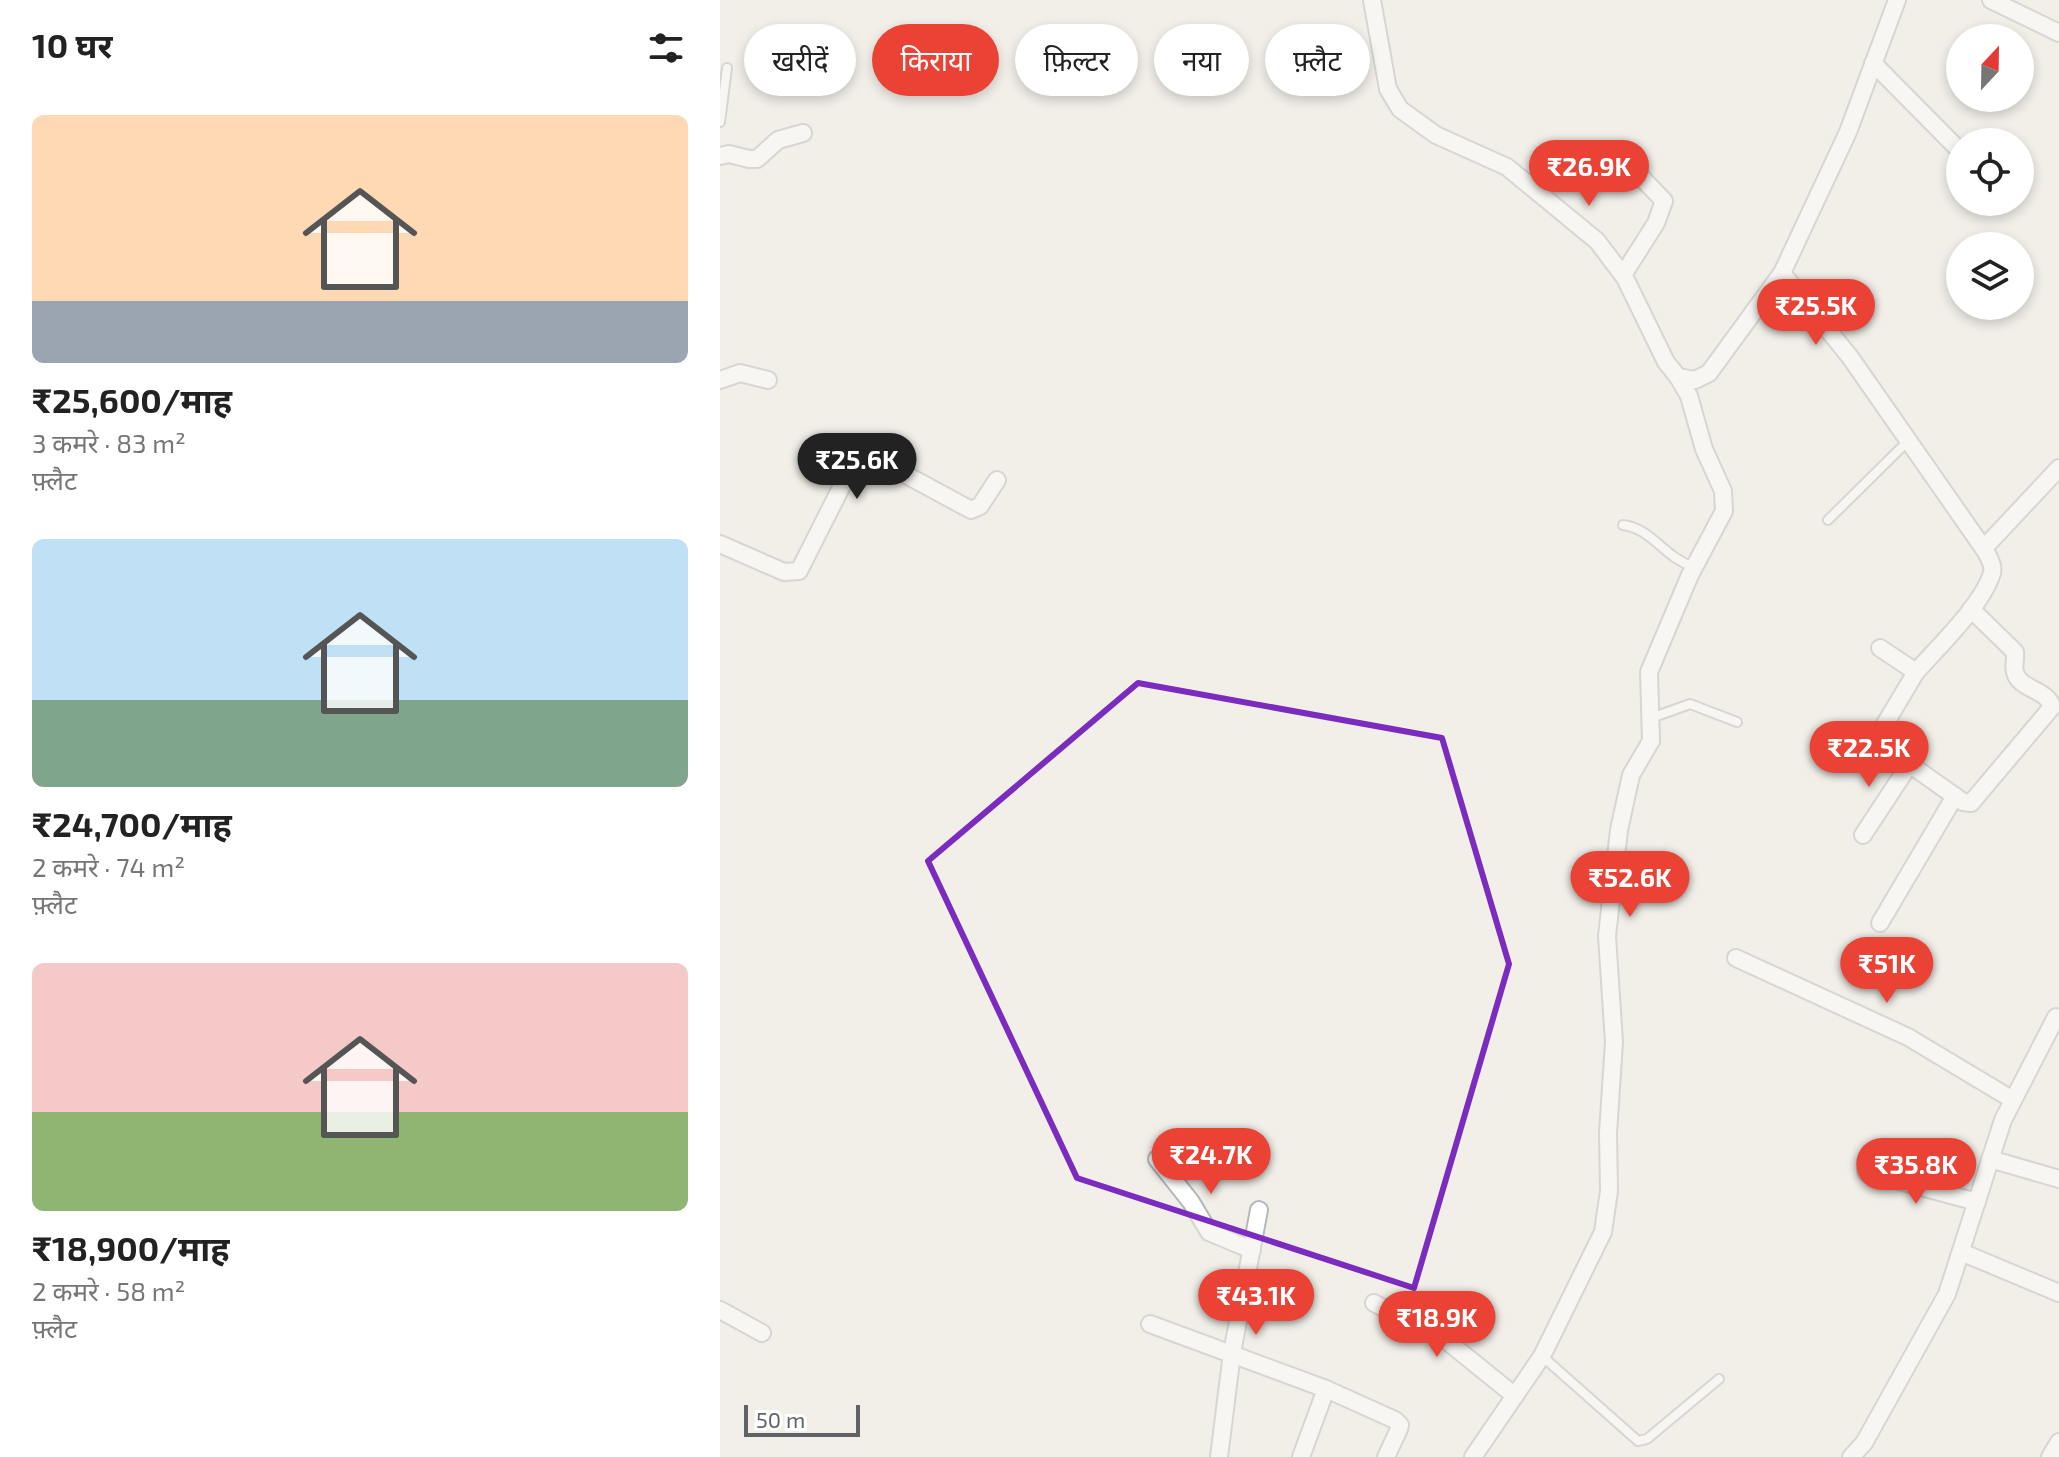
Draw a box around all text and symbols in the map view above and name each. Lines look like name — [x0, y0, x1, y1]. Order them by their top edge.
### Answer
text: 10 घर — [32, 24, 113, 65]
chip: खरीदें — [744, 24, 856, 96]
chip: किराया — [872, 24, 999, 96]
chip: फ़िल्टर — [1015, 24, 1138, 96]
chip: नया — [1154, 24, 1249, 96]
chip: फ़्लैट — [1265, 24, 1370, 96]
north arrow — [1946, 24, 2034, 112]
map controls — [1946, 24, 2034, 320]
icon: filters — [644, 26, 688, 70]
button: locate — [1946, 128, 2034, 216]
pin: ₹26.9K — [1524, 140, 1654, 208]
text: ₹26.9K — [1547, 150, 1631, 181]
icon: home — [288, 167, 432, 311]
button: layers — [1946, 232, 2034, 320]
pin: ₹25.5K — [1751, 279, 1881, 347]
text: ₹25.5K — [1775, 289, 1857, 320]
text: ₹25,600/माह — [32, 379, 232, 420]
text: 3 कमरे · 83 m² — [32, 427, 186, 458]
pin: ₹25.6K — [792, 433, 922, 501]
text: ₹25.6K — [816, 443, 899, 474]
text: फ़्लैट — [32, 464, 77, 495]
icon: home — [288, 591, 432, 735]
pin: ₹22.5K — [1804, 721, 1934, 789]
text: ₹22.5K — [1828, 731, 1910, 762]
text: ₹24,700/माह — [32, 803, 232, 844]
text: 2 कमरे · 74 m² — [32, 851, 185, 882]
pin: ₹52.6K — [1565, 851, 1695, 919]
text: ₹52.6K — [1589, 861, 1672, 892]
text: फ़्लैट — [32, 888, 77, 919]
pin: ₹51K — [1840, 937, 1934, 1005]
text: ₹51K — [1858, 947, 1916, 978]
icon: home — [288, 1015, 432, 1159]
pin: ₹24.7K — [1146, 1128, 1276, 1196]
text: ₹24.7K — [1170, 1138, 1252, 1169]
pin: ₹35.8K — [1851, 1138, 1981, 1206]
text: ₹35.8K — [1874, 1148, 1958, 1179]
text: ₹18,900/माह — [32, 1227, 229, 1268]
pin: ₹43.1K — [1191, 1269, 1321, 1337]
text: 2 कमरे · 58 m² — [32, 1275, 185, 1306]
text: ₹43.1K — [1216, 1279, 1296, 1310]
pin: ₹18.9K — [1372, 1291, 1502, 1359]
text: ₹18.9K — [1397, 1301, 1477, 1332]
text: फ़्लैट — [32, 1312, 77, 1343]
scale bar — [744, 1401, 860, 1437]
text: 50 m — [756, 1406, 805, 1432]

